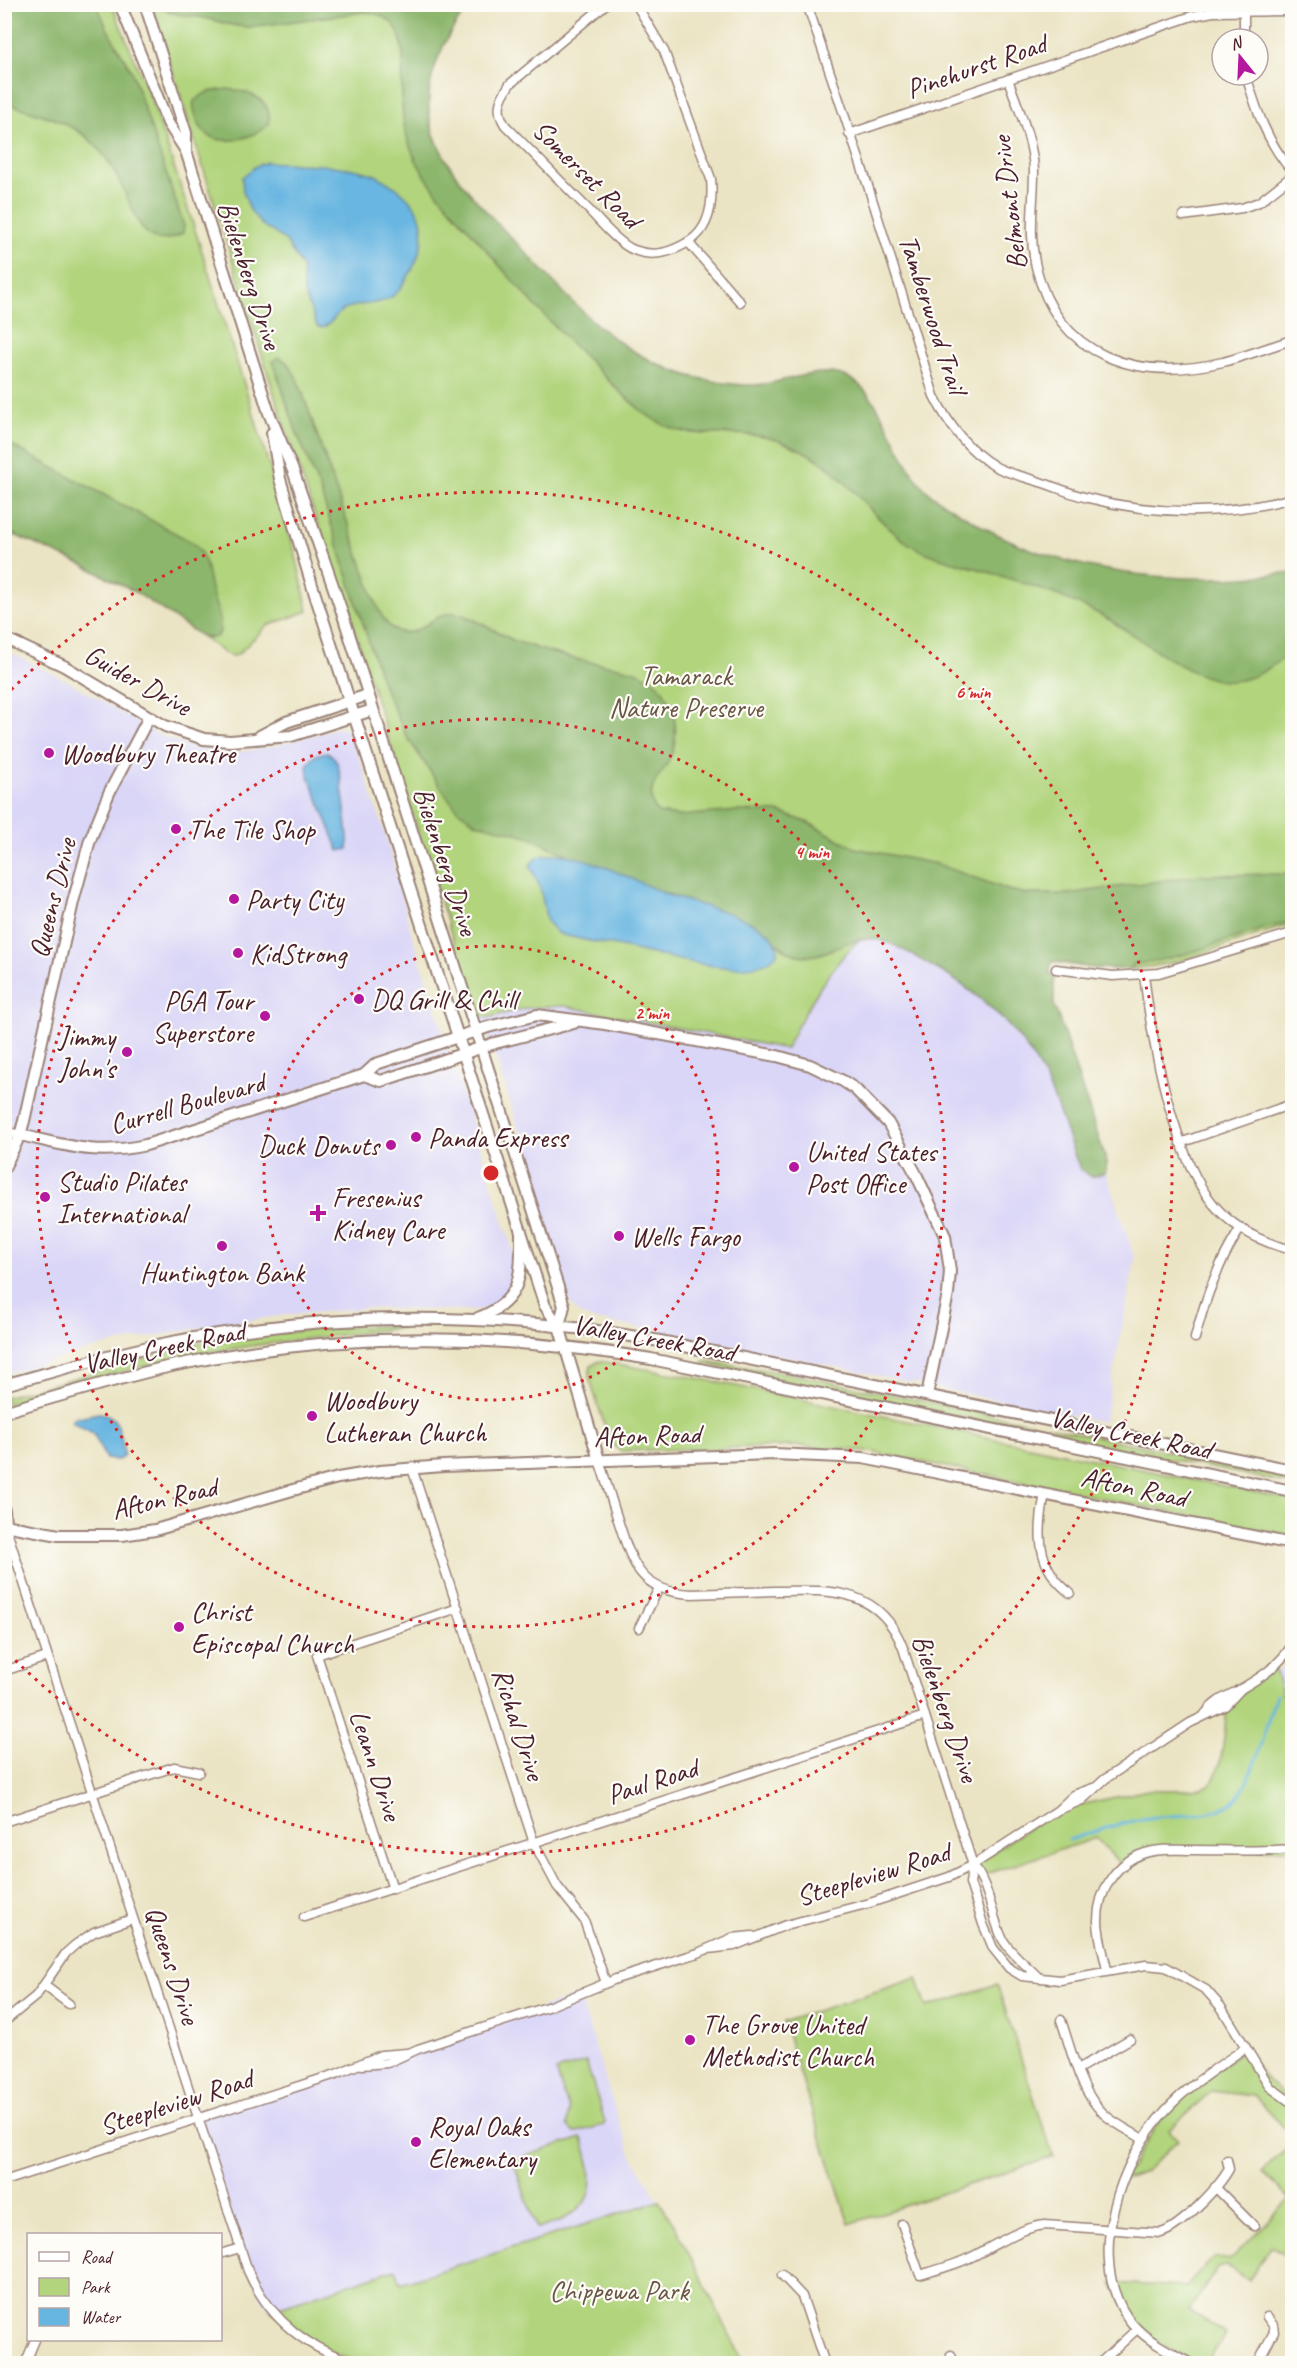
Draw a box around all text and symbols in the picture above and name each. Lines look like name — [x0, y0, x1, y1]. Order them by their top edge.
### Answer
street label: Pinehurst Road — [901, 24, 1054, 106]
north arrow — [1210, 27, 1270, 87]
text: N — [1228, 32, 1246, 55]
street label: Somerset Road — [525, 112, 652, 239]
street label: Belmont Drive — [983, 132, 1035, 272]
street label: Bielenberg Drive — [210, 197, 291, 355]
street label: Tamberwood Trail — [891, 230, 977, 403]
street label: Guider Drive — [79, 636, 199, 724]
park label: Tamarack Nature Preserve — [609, 658, 765, 725]
text: 6 min — [956, 681, 991, 703]
place label: Woodbury Theatre — [61, 736, 237, 771]
marker: Woodbury Theatre — [42, 746, 56, 760]
street label: Bielenberg Drive — [406, 783, 487, 941]
place label: The Tile Shop — [188, 812, 316, 847]
marker: The Tile Shop — [169, 822, 183, 836]
street label: Queens Drive — [20, 833, 84, 961]
text: 4 min — [795, 841, 830, 863]
place label: Party City — [246, 882, 346, 917]
marker: Party City — [227, 892, 241, 906]
place label: KidStrong — [250, 936, 348, 971]
marker: KidStrong — [231, 946, 245, 960]
place label: DQ Grill & Chill — [371, 982, 522, 1017]
place label: PGA Tour Superstore — [152, 983, 256, 1050]
marker: DQ Grill & Chill — [352, 992, 366, 1006]
text: 2 min — [635, 1002, 670, 1024]
marker: PGA Tour Superstore — [258, 1009, 272, 1023]
place label: Jimmy John's — [56, 1019, 117, 1086]
marker: Jimmy John's — [120, 1045, 134, 1059]
street label: Currell Boulevard — [106, 1063, 272, 1142]
place label: Panda Express — [428, 1120, 569, 1155]
place label: Duck Donuts — [258, 1128, 381, 1163]
marker: Panda Express — [409, 1130, 423, 1144]
place label: United States Post Office — [806, 1134, 939, 1201]
marker: Duck Donuts — [384, 1138, 398, 1152]
marker: United States Post Office — [787, 1160, 801, 1174]
centre of rings — [481, 1163, 501, 1183]
place label: Studio Pilates International — [57, 1164, 191, 1231]
place label: Fresenius Kidney Care — [332, 1180, 446, 1247]
marker: Studio Pilates International — [38, 1190, 52, 1204]
marker: Fresenius Kidney Care — [309, 1204, 327, 1222]
place label: Wells Fargo — [631, 1219, 742, 1254]
marker: Wells Fargo — [612, 1229, 626, 1243]
marker: Huntington Bank — [215, 1239, 229, 1253]
place label: Huntington Bank — [140, 1255, 306, 1290]
street label: Valley Creek Road — [570, 1307, 742, 1370]
street label: Valley Creek Road — [80, 1312, 252, 1381]
place label: Woodbury Lutheran Church — [324, 1383, 487, 1450]
street label: Valley Creek Road — [1047, 1399, 1219, 1468]
marker: Woodbury Lutheran Church — [305, 1409, 319, 1423]
street label: Afton Road — [593, 1416, 705, 1454]
street label: Afton Road — [1078, 1459, 1194, 1516]
street label: Afton Road — [108, 1468, 224, 1527]
place label: Christ Episcopal Church — [191, 1594, 354, 1661]
marker: Christ Episcopal Church — [172, 1620, 186, 1634]
street label: Bielenberg Drive — [904, 1630, 988, 1788]
street label: Richal Drive — [484, 1664, 554, 1786]
street label: Leann Drive — [342, 1705, 411, 1826]
street label: Paul Road — [602, 1749, 705, 1812]
street label: Steepleview Road — [792, 1833, 958, 1914]
street label: Queens Drive — [138, 1902, 209, 2030]
place label: The Grove United Methodist Church — [702, 2007, 874, 2074]
marker: The Grove United Methodist Church — [683, 2033, 697, 2047]
street label: Steepleview Road — [95, 2060, 261, 2143]
place label: Royal Oaks Elementary — [428, 2109, 538, 2176]
marker: Royal Oaks Elementary — [409, 2135, 423, 2149]
legend — [27, 2233, 222, 2341]
text: Road — [81, 2246, 114, 2268]
park label: Chippewa Park — [550, 2273, 690, 2308]
text: Park — [81, 2276, 111, 2298]
text: Water — [81, 2306, 122, 2328]

